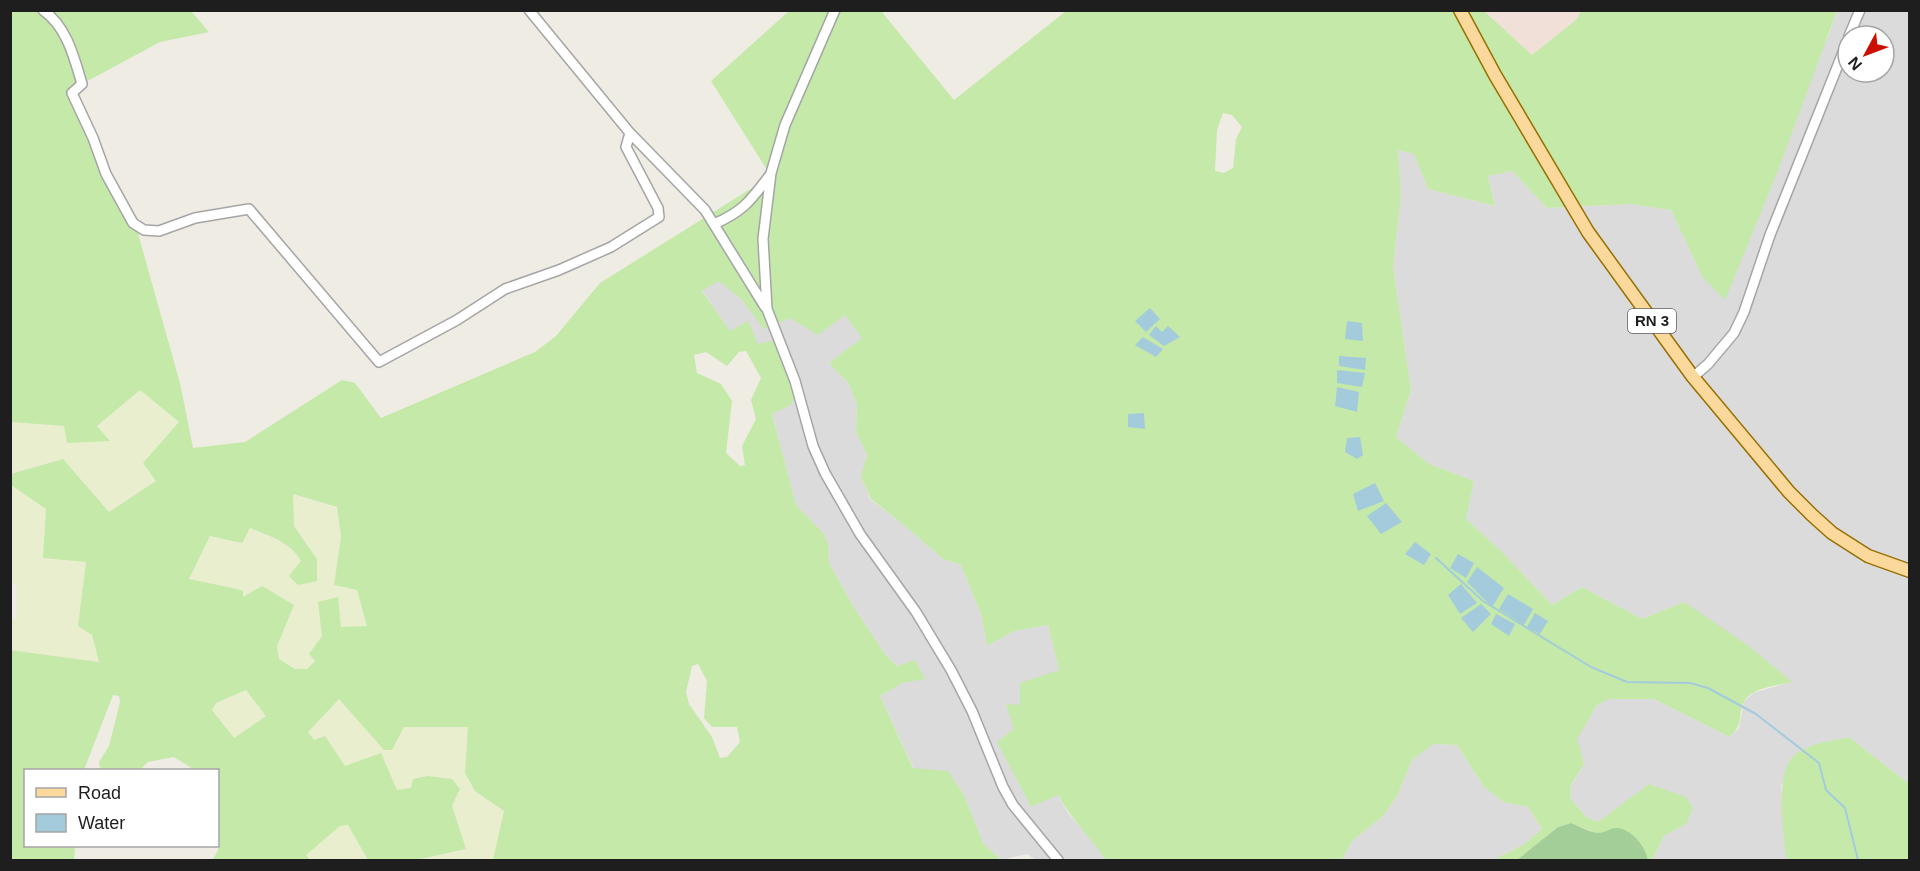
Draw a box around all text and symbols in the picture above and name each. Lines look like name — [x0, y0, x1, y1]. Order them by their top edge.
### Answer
north arrow — [1836, 24, 1896, 84]
text: N — [1845, 54, 1865, 73]
road number: RN 3 — [1628, 309, 1676, 333]
legend — [24, 769, 219, 847]
text: Road — [78, 783, 121, 803]
text: Water — [78, 813, 125, 833]

